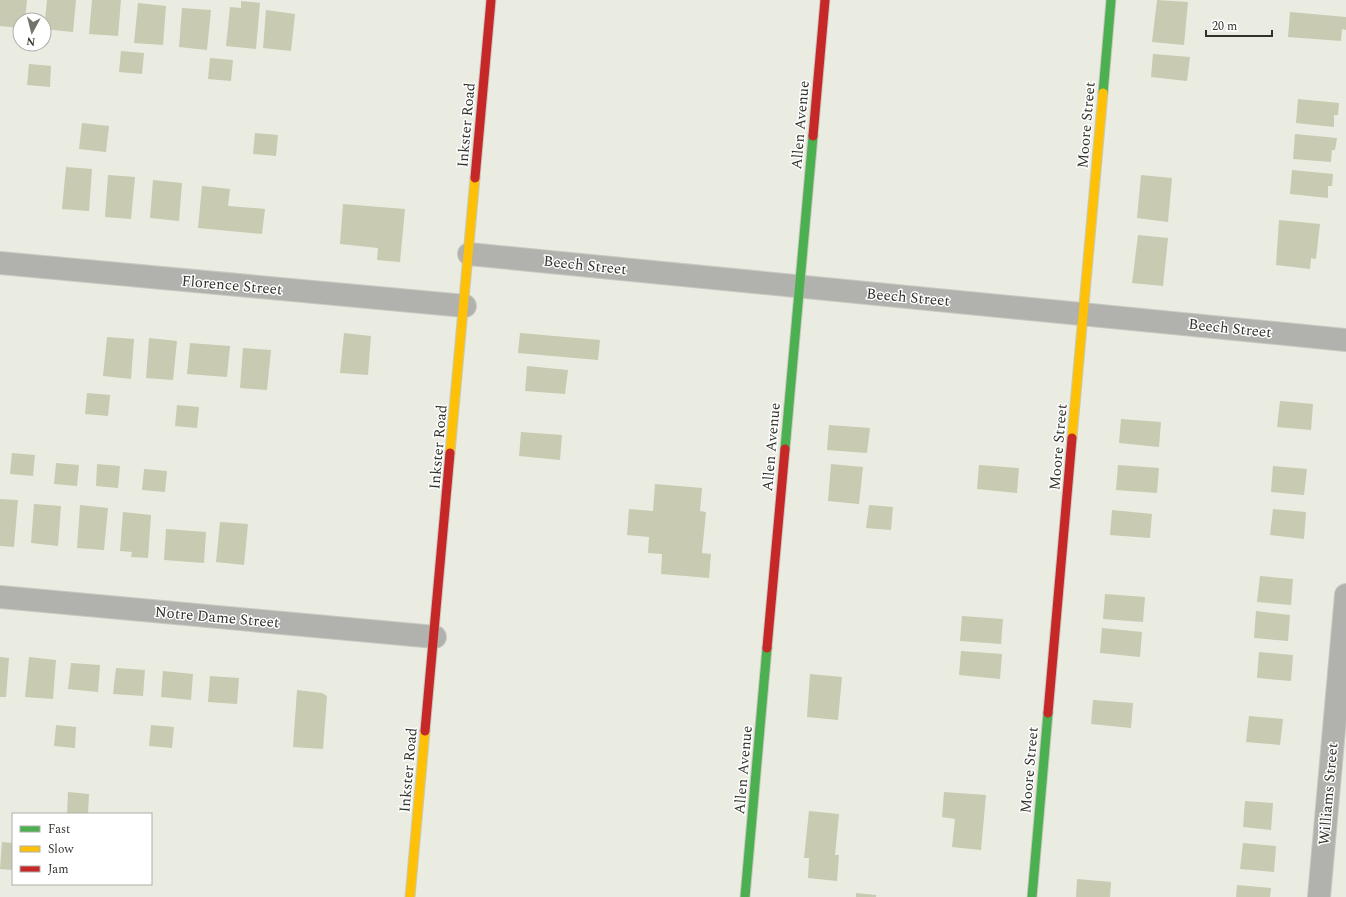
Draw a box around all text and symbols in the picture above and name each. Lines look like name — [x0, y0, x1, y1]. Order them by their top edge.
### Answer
north arrow — [12, 12, 52, 52]
scale bar — [1206, 12, 1272, 38]
text: 20 m — [1212, 17, 1237, 36]
text: N — [25, 32, 36, 50]
street label: Allen Avenue — [785, 80, 816, 170]
street label: Moore Street — [1071, 81, 1102, 169]
street label: Inkster Road — [451, 82, 482, 168]
street label: Beech Street — [542, 250, 628, 281]
street label: Florence Street — [181, 270, 283, 301]
street label: Beech Street — [865, 282, 951, 313]
street label: Beech Street — [1187, 313, 1273, 344]
street label: Allen Avenue — [756, 402, 787, 492]
street label: Moore Street — [1043, 403, 1074, 491]
street label: Inkster Road — [423, 404, 454, 490]
street label: Notre Dame Street — [154, 601, 280, 634]
street label: Allen Avenue — [728, 725, 759, 815]
street label: Moore Street — [1014, 726, 1045, 814]
street label: Inkster Road — [393, 727, 424, 813]
street label: Williams Street — [1313, 742, 1344, 846]
legend — [12, 813, 152, 885]
text: Fast — [48, 820, 70, 839]
text: Slow — [48, 840, 74, 859]
text: Jam — [48, 860, 69, 879]

